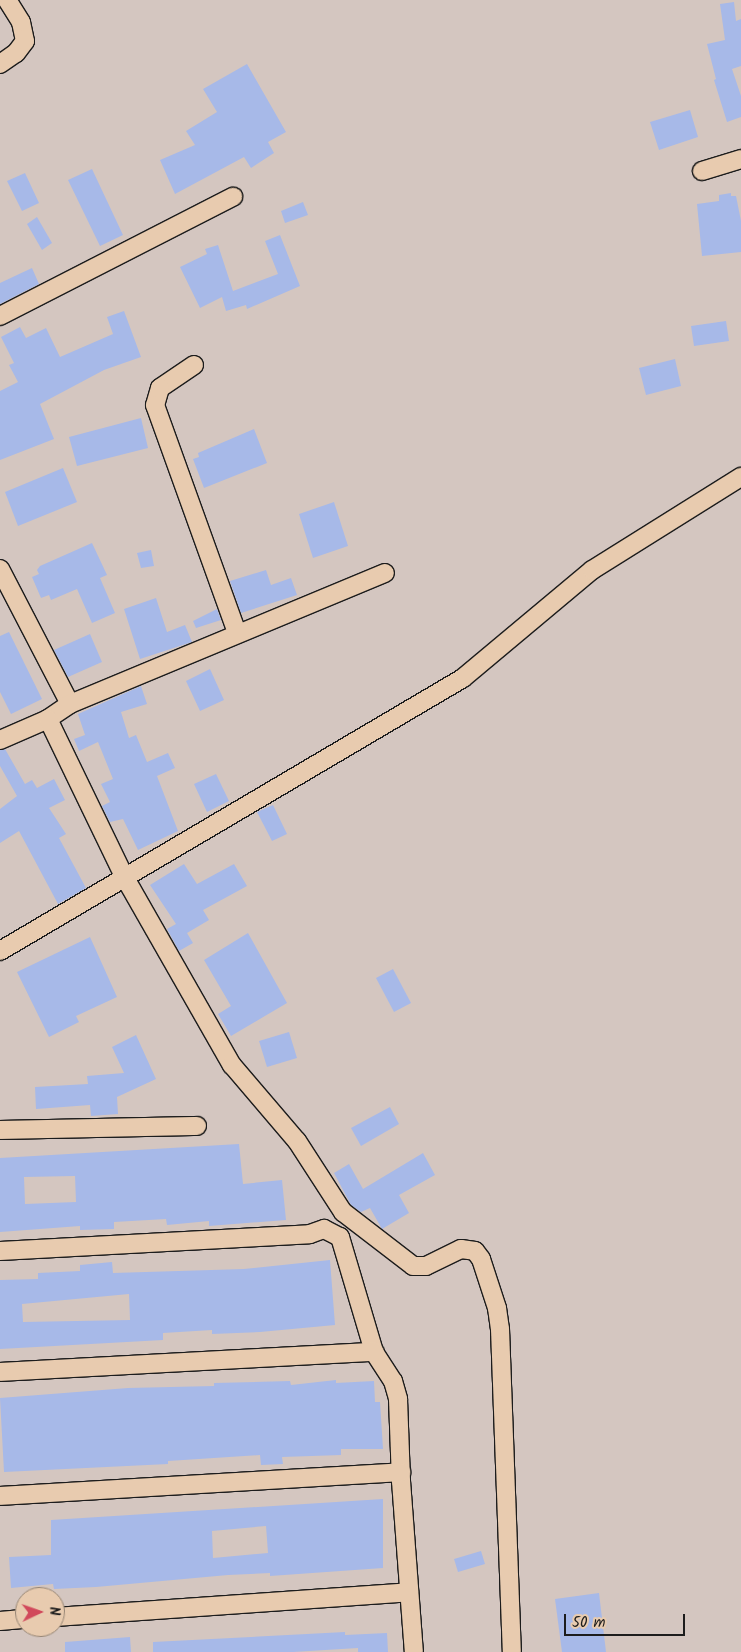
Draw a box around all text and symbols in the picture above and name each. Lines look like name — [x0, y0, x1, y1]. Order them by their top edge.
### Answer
north arrow — [15, 1587, 65, 1637]
scale bar — [566, 1604, 687, 1636]
text: N — [43, 1606, 65, 1616]
text: 50 m — [572, 1611, 606, 1635]

